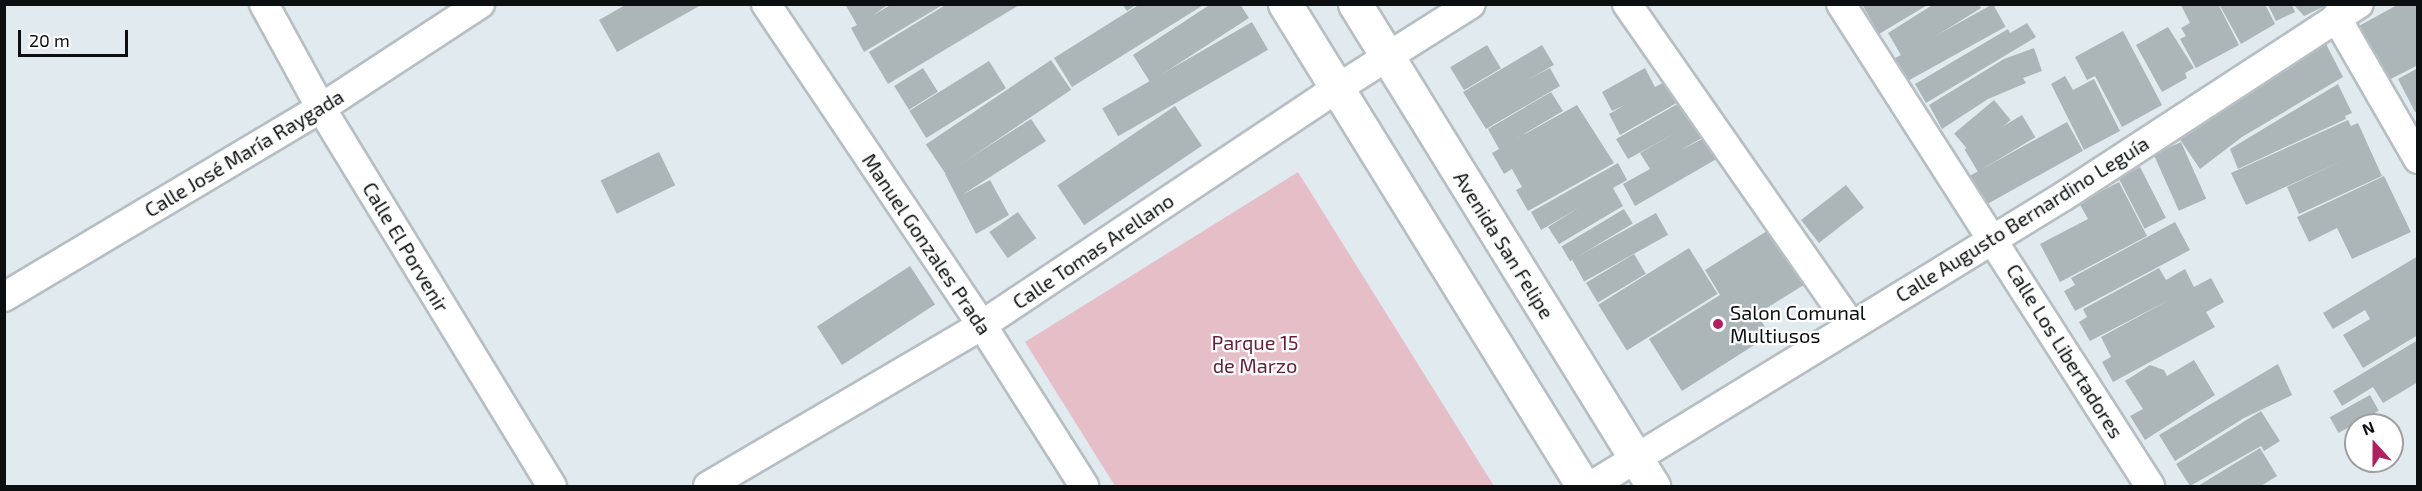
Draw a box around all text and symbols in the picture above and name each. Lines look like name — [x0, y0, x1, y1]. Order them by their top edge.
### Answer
scale bar — [21, 18, 130, 56]
text: 20 m — [29, 29, 70, 51]
street label: Calle José María Raygada — [140, 84, 348, 222]
street label: Calle Augusto Bernardino Leguía — [1891, 131, 2153, 307]
street label: Manuel Gonzales Prada — [857, 149, 997, 339]
street label: Avenida San Felipe — [1449, 167, 1559, 323]
street label: Calle El Porvenir — [358, 177, 454, 317]
street label: Calle Tomas Arellano — [1007, 188, 1179, 314]
street label: Calle Los Libertadores — [2002, 259, 2128, 443]
place label: Salon Comunal Multiusos — [1730, 300, 1866, 347]
marker: Salon Comunal Multiusos — [1711, 317, 1725, 331]
park label: Parque 15 de Marzo — [1211, 331, 1299, 378]
north arrow — [2344, 413, 2404, 473]
text: N — [2359, 417, 2377, 439]

